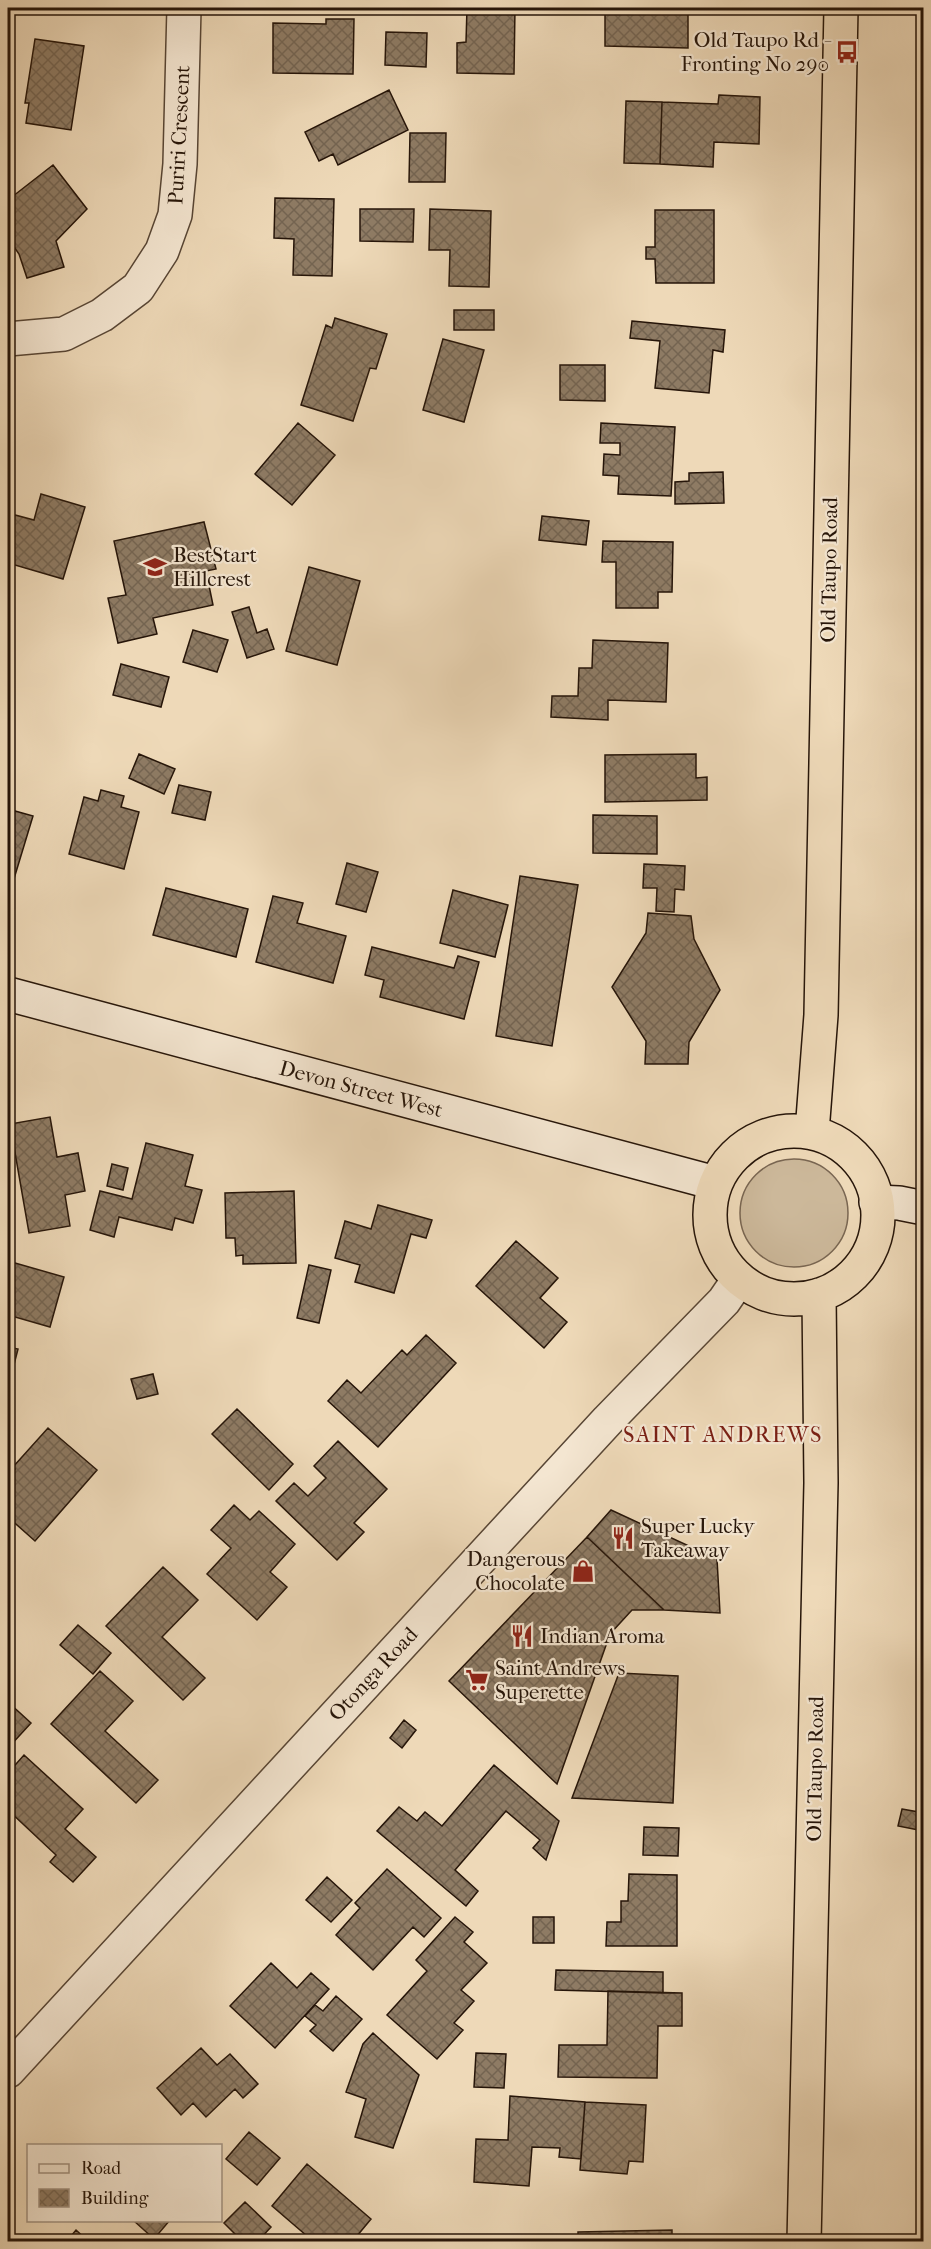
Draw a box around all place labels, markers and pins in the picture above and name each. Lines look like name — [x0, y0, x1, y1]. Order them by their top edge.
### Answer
place label: Old Taupo Rd - Fronting No 290 — [681, 28, 832, 76]
bus stop icon: Old Taupo Rd - Fronting No 290 — [834, 39, 860, 65]
place label: BestStart Hillcrest — [173, 543, 257, 591]
school or university icon: BestStart Hillcrest — [142, 554, 168, 580]
place label: Super Lucky Takeaway — [641, 1514, 755, 1562]
restaurant icon: Super Lucky Takeaway — [610, 1525, 636, 1551]
place label: Dangerous Chocolate — [467, 1547, 565, 1595]
shop icon: Dangerous Chocolate — [570, 1558, 596, 1584]
restaurant icon: Indian Aroma — [509, 1623, 535, 1649]
place label: Indian Aroma — [540, 1624, 665, 1648]
place label: Saint Andrews Superette — [495, 1656, 626, 1704]
supermarket icon: Saint Andrews Superette — [464, 1667, 490, 1693]

